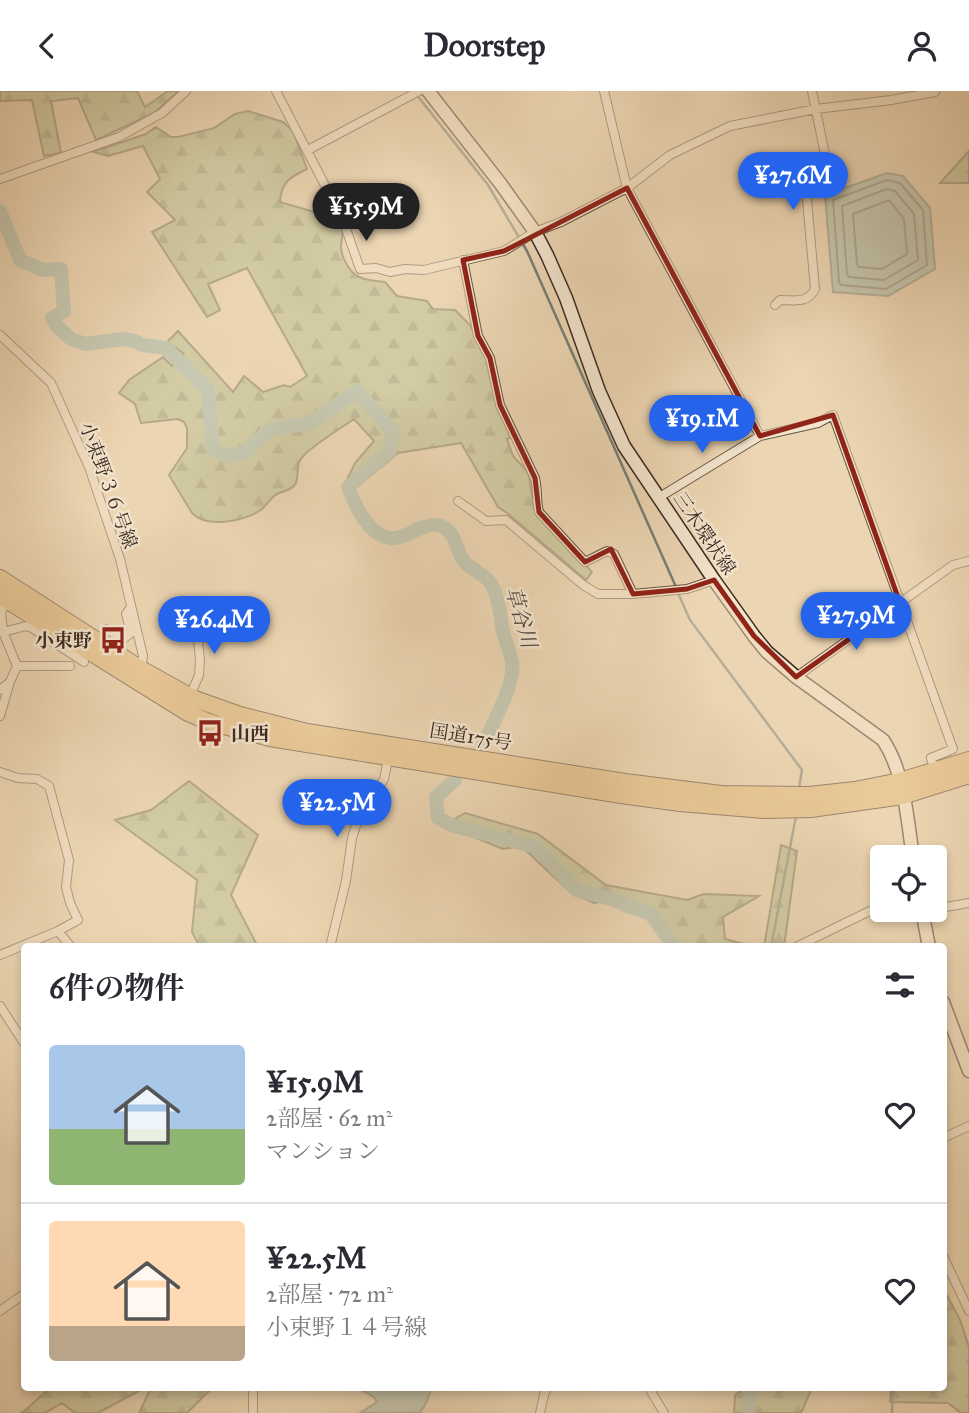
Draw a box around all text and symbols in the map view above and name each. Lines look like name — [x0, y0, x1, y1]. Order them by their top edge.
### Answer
text: Doorstep — [423, 26, 546, 65]
icon: back — [28, 27, 66, 65]
icon: person — [903, 27, 941, 65]
pin: ¥27.6M — [736, 152, 850, 212]
text: ¥27.6M — [754, 161, 832, 189]
pin: ¥15.9M — [309, 183, 423, 243]
text: ¥15.9M — [329, 192, 403, 220]
pin: ¥19.1M — [645, 395, 759, 455]
text: ¥19.1M — [665, 404, 739, 432]
street label: 小束野３６号線 — [75, 419, 142, 552]
street label: 三木環状線 — [668, 487, 741, 579]
water label: 草谷川 — [500, 583, 543, 653]
pin: ¥27.9M — [799, 593, 913, 652]
pin: ¥26.4M — [157, 596, 271, 656]
text: ¥27.9M — [817, 601, 895, 629]
text: ¥26.4M — [174, 605, 254, 633]
bus stop icon: 小束野 — [98, 625, 128, 655]
place label: 小束野 — [35, 629, 92, 652]
bus stop icon: 山西 — [195, 718, 225, 748]
street label: 国道175号 — [428, 719, 514, 754]
place label: 山西 — [231, 722, 269, 745]
pin: ¥22.5M — [280, 779, 394, 839]
text: ¥22.5M — [298, 788, 376, 816]
map controls — [870, 845, 947, 922]
button: locate — [870, 845, 947, 922]
icon: filters — [881, 966, 919, 1004]
text: 6件の物件 — [49, 970, 184, 1006]
text: ¥15.9M — [266, 1064, 364, 1100]
icon: home — [105, 1073, 189, 1157]
icon: heart — [881, 1096, 919, 1134]
text: 2部屋 · 62 m² — [266, 1104, 392, 1132]
text: マンション — [266, 1137, 380, 1165]
text: ¥22.5M — [266, 1240, 366, 1276]
icon: home — [105, 1249, 189, 1333]
icon: heart — [881, 1272, 919, 1310]
text: 2部屋 · 72 m² — [266, 1280, 393, 1308]
text: 小束野１４号線 — [266, 1313, 427, 1341]

